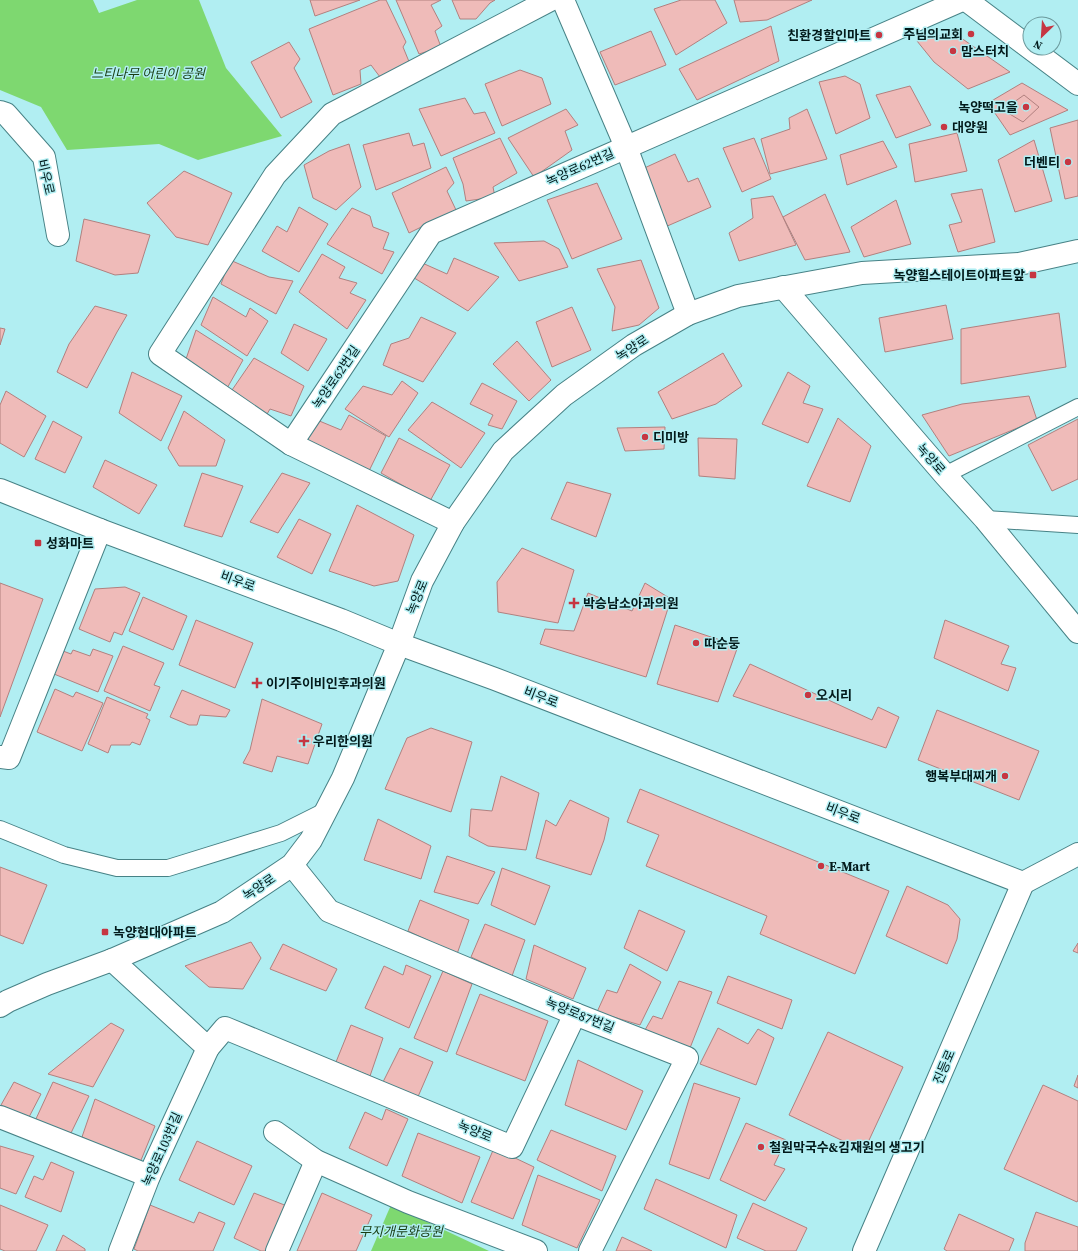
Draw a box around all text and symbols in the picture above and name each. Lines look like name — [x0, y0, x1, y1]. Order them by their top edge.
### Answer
north arrow — [1022, 16, 1062, 56]
place label: 주님의교회 — [903, 26, 963, 43]
place label: 친환경할인마트 — [787, 27, 871, 44]
marker: 주님의교회 — [966, 29, 976, 39]
marker: 친환경할인마트 — [874, 30, 884, 40]
text: N — [1031, 36, 1045, 53]
place label: 맘스터치 — [961, 43, 1009, 60]
marker: 맘스터치 — [948, 46, 958, 56]
park label: 느티나무 어린이 공원 — [91, 65, 206, 82]
place label: 녹양떡고을 — [958, 99, 1018, 116]
marker: 녹양떡고을 — [1021, 102, 1031, 112]
place label: 대양원 — [952, 119, 988, 136]
marker: 대양원 — [939, 122, 949, 132]
street label: 녹양로62번길 — [543, 144, 617, 190]
place label: 더벤티 — [1024, 154, 1060, 171]
marker: 더벤티 — [1063, 157, 1073, 167]
street label: 비우로 — [34, 158, 58, 196]
place label: 녹양힐스테이트아파트앞 — [893, 267, 1025, 284]
marker: 녹양힐스테이트아파트앞 — [1028, 270, 1038, 280]
street label: 녹양로 — [612, 331, 652, 365]
street label: 녹양로62번길 — [309, 342, 363, 412]
place label: 디미방 — [653, 429, 689, 446]
marker: 디미방 — [640, 432, 650, 442]
street label: 녹양로 — [913, 440, 949, 478]
place label: 성화마트 — [46, 535, 94, 552]
marker: 성화마트 — [33, 538, 43, 548]
street label: 비우로 — [218, 567, 258, 595]
street label: 녹양로 — [402, 577, 432, 617]
place label: 박승남소아과의원 — [583, 595, 679, 612]
marker: 박승남소아과의원 — [568, 597, 580, 609]
place label: 따순둥 — [704, 635, 740, 652]
marker: 따순둥 — [691, 638, 701, 648]
place label: 이기주이비인후과의원 — [266, 675, 386, 692]
marker: 이기주이비인후과의원 — [251, 677, 263, 689]
street label: 비우로 — [521, 683, 561, 711]
place label: 오시리 — [816, 687, 852, 704]
marker: 오시리 — [803, 690, 813, 700]
place label: 우리한의원 — [313, 733, 373, 750]
marker: 우리한의원 — [298, 735, 310, 747]
place label: 행복부대찌개 — [925, 768, 997, 785]
marker: 행복부대찌개 — [1000, 771, 1010, 781]
street label: 비우로 — [823, 799, 863, 827]
place label: E-Mart — [829, 858, 870, 875]
marker: E-Mart — [816, 861, 826, 871]
street label: 녹양로 — [239, 870, 279, 904]
place label: 녹양현대아파트 — [113, 924, 197, 941]
marker: 녹양현대아파트 — [100, 927, 110, 937]
street label: 녹양로87번길 — [543, 993, 617, 1037]
street label: 진등로 — [929, 1047, 959, 1087]
street label: 녹양로103번길 — [138, 1109, 186, 1189]
street label: 녹양로 — [455, 1116, 495, 1146]
place label: 철원막국수&김재원의 생고기 — [769, 1139, 925, 1156]
marker: 철원막국수&김재원의 생고기 — [756, 1142, 766, 1152]
park label: 무지개문화공원 — [359, 1223, 444, 1240]

